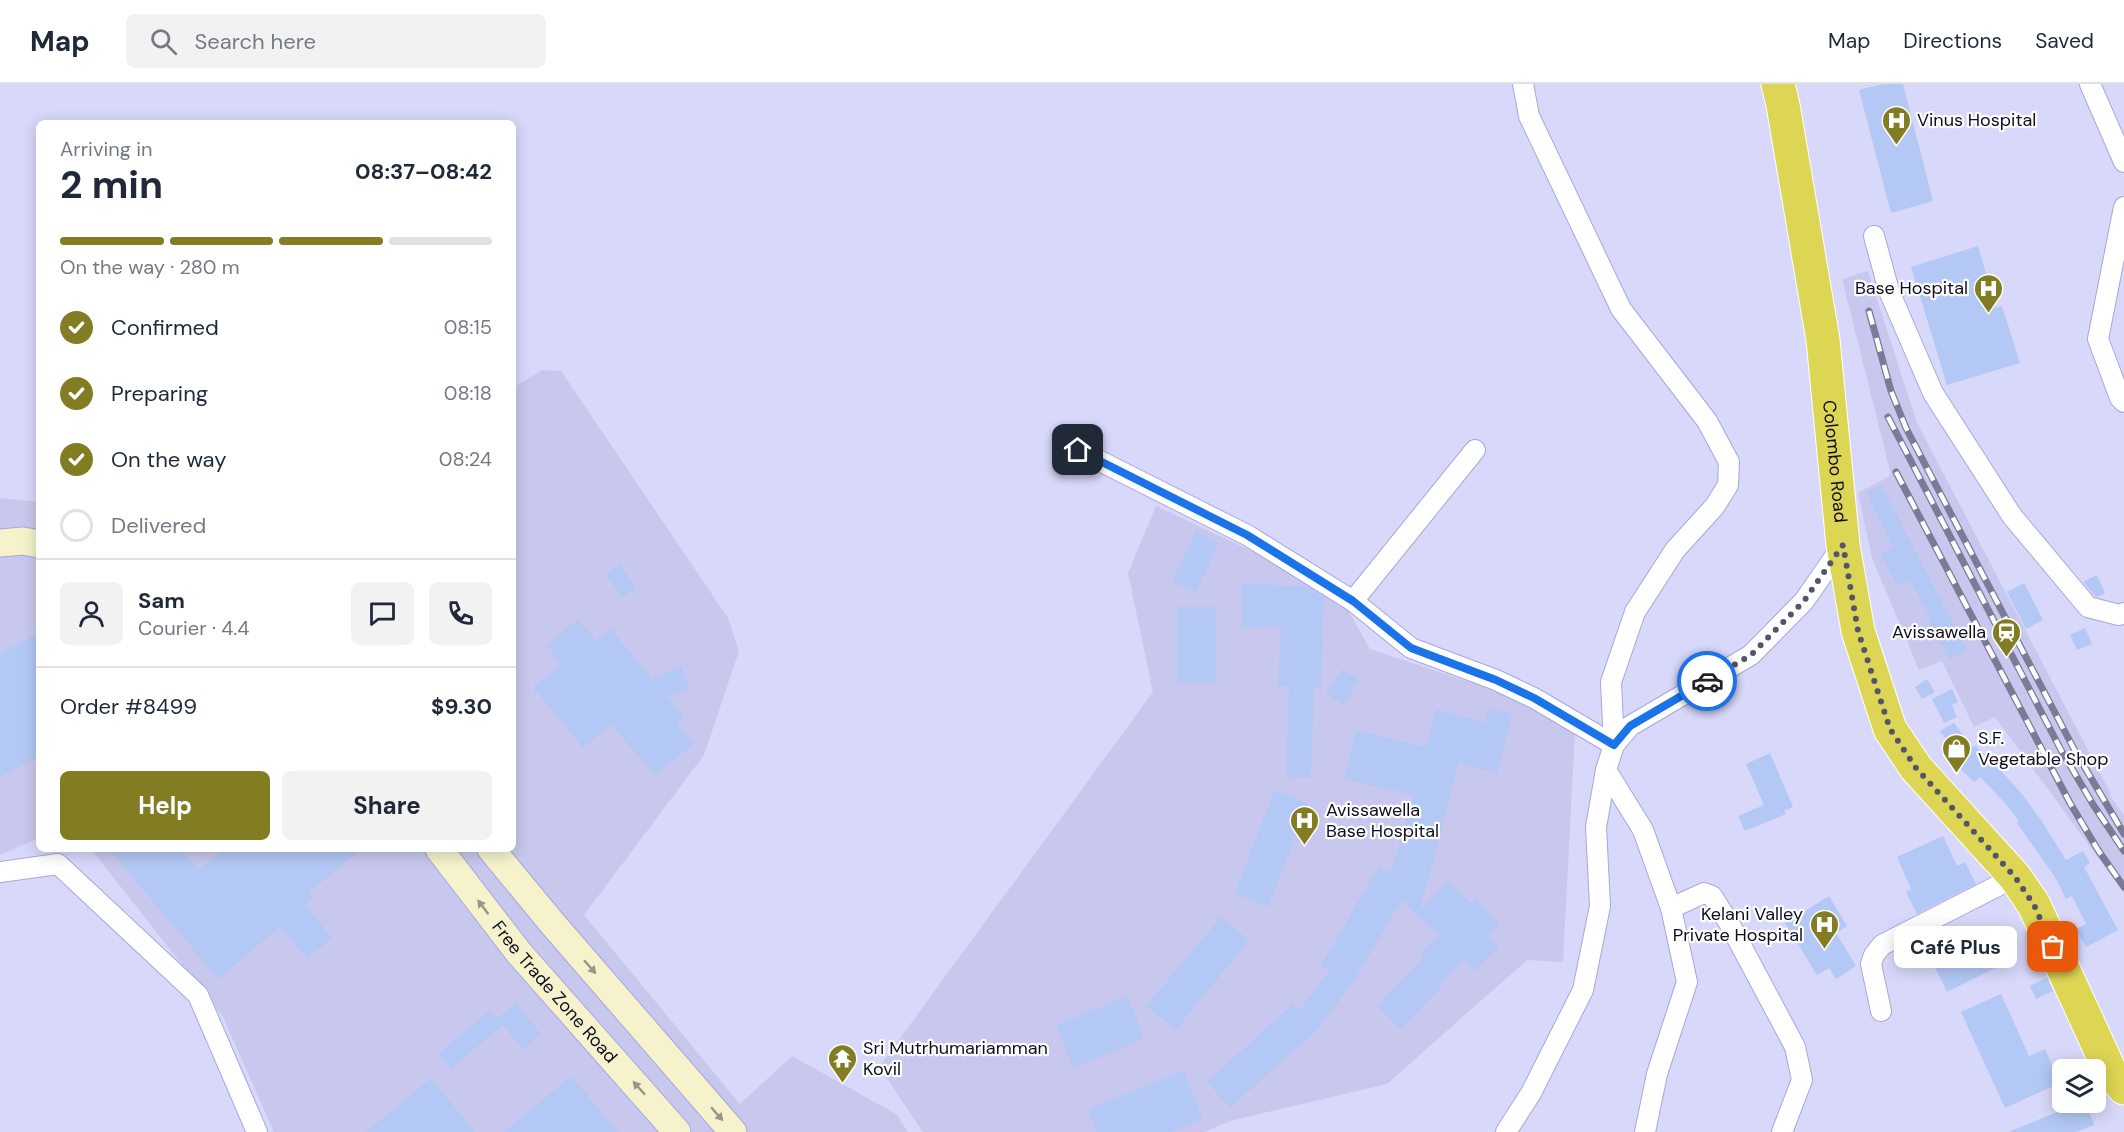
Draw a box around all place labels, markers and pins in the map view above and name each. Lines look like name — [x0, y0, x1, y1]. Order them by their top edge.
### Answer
hospital icon: Vinus Hospital — [1880, 104, 1912, 146]
place label: Vinus Hospital — [1917, 108, 2036, 132]
hospital icon: Base Hospital — [1973, 272, 2005, 314]
place label: Base Hospital — [1855, 276, 1968, 300]
pin — [1052, 424, 1103, 475]
station icon: Avissawella — [1991, 616, 2023, 658]
place label: Avissawella — [1892, 620, 1986, 644]
place label: S.F. Vegetable Shop — [1978, 726, 2109, 771]
shop icon: S.F. Vegetable Shop — [1941, 732, 1973, 774]
place label: Avissawella Base Hospital — [1326, 798, 1439, 843]
hospital icon: Avissawella Base Hospital — [1289, 804, 1321, 846]
place label: Kelani Valley Private Hospital — [1673, 902, 1803, 947]
hospital icon: Kelani Valley Private Hospital — [1808, 908, 1840, 950]
pin — [2027, 921, 2078, 972]
callout: Café Plus — [1894, 926, 2017, 968]
place label: Sri Mutrhumariamman Kovil — [863, 1036, 1048, 1081]
temple icon: Sri Mutrhumariamman Kovil — [826, 1042, 858, 1084]

